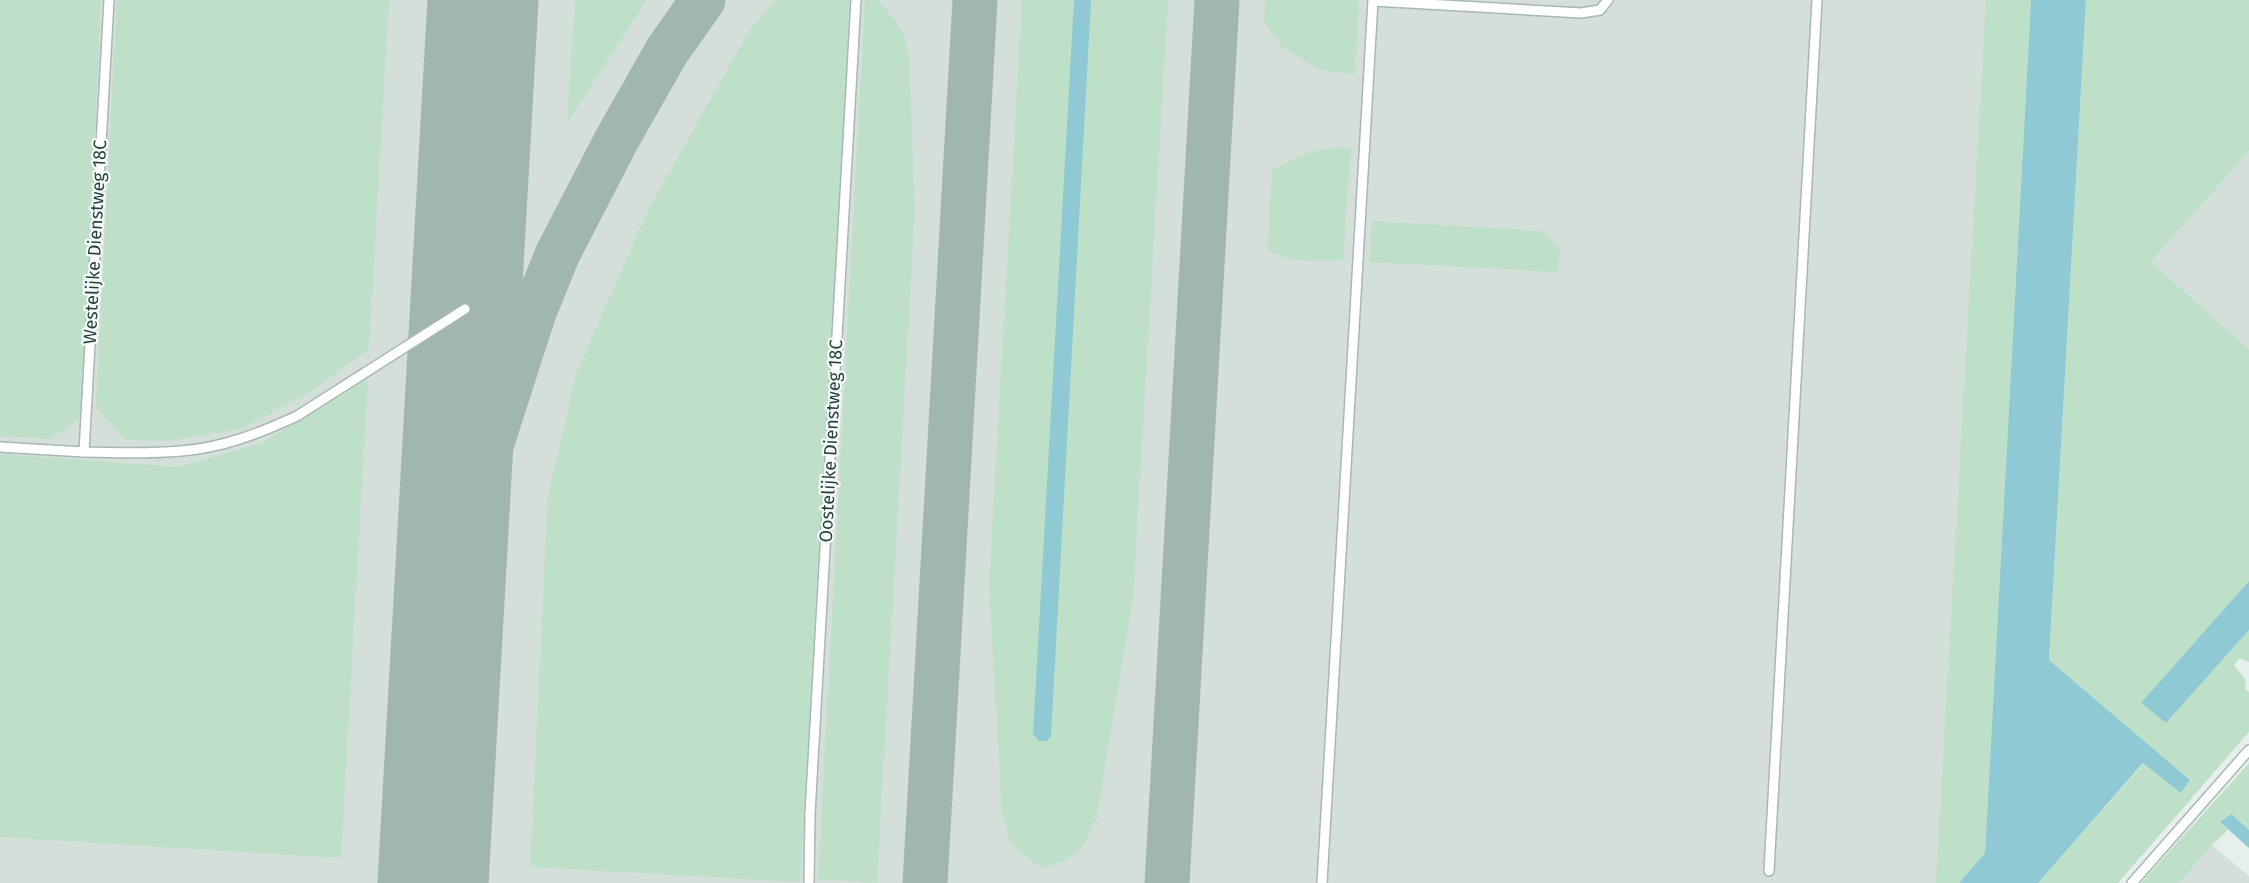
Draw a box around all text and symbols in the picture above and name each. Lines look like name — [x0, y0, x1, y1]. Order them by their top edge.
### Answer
street label: Westelijke Dienstweg 18C — [79, 139, 111, 345]
street label: Oostelijke Dienstweg 18C — [815, 339, 847, 543]

